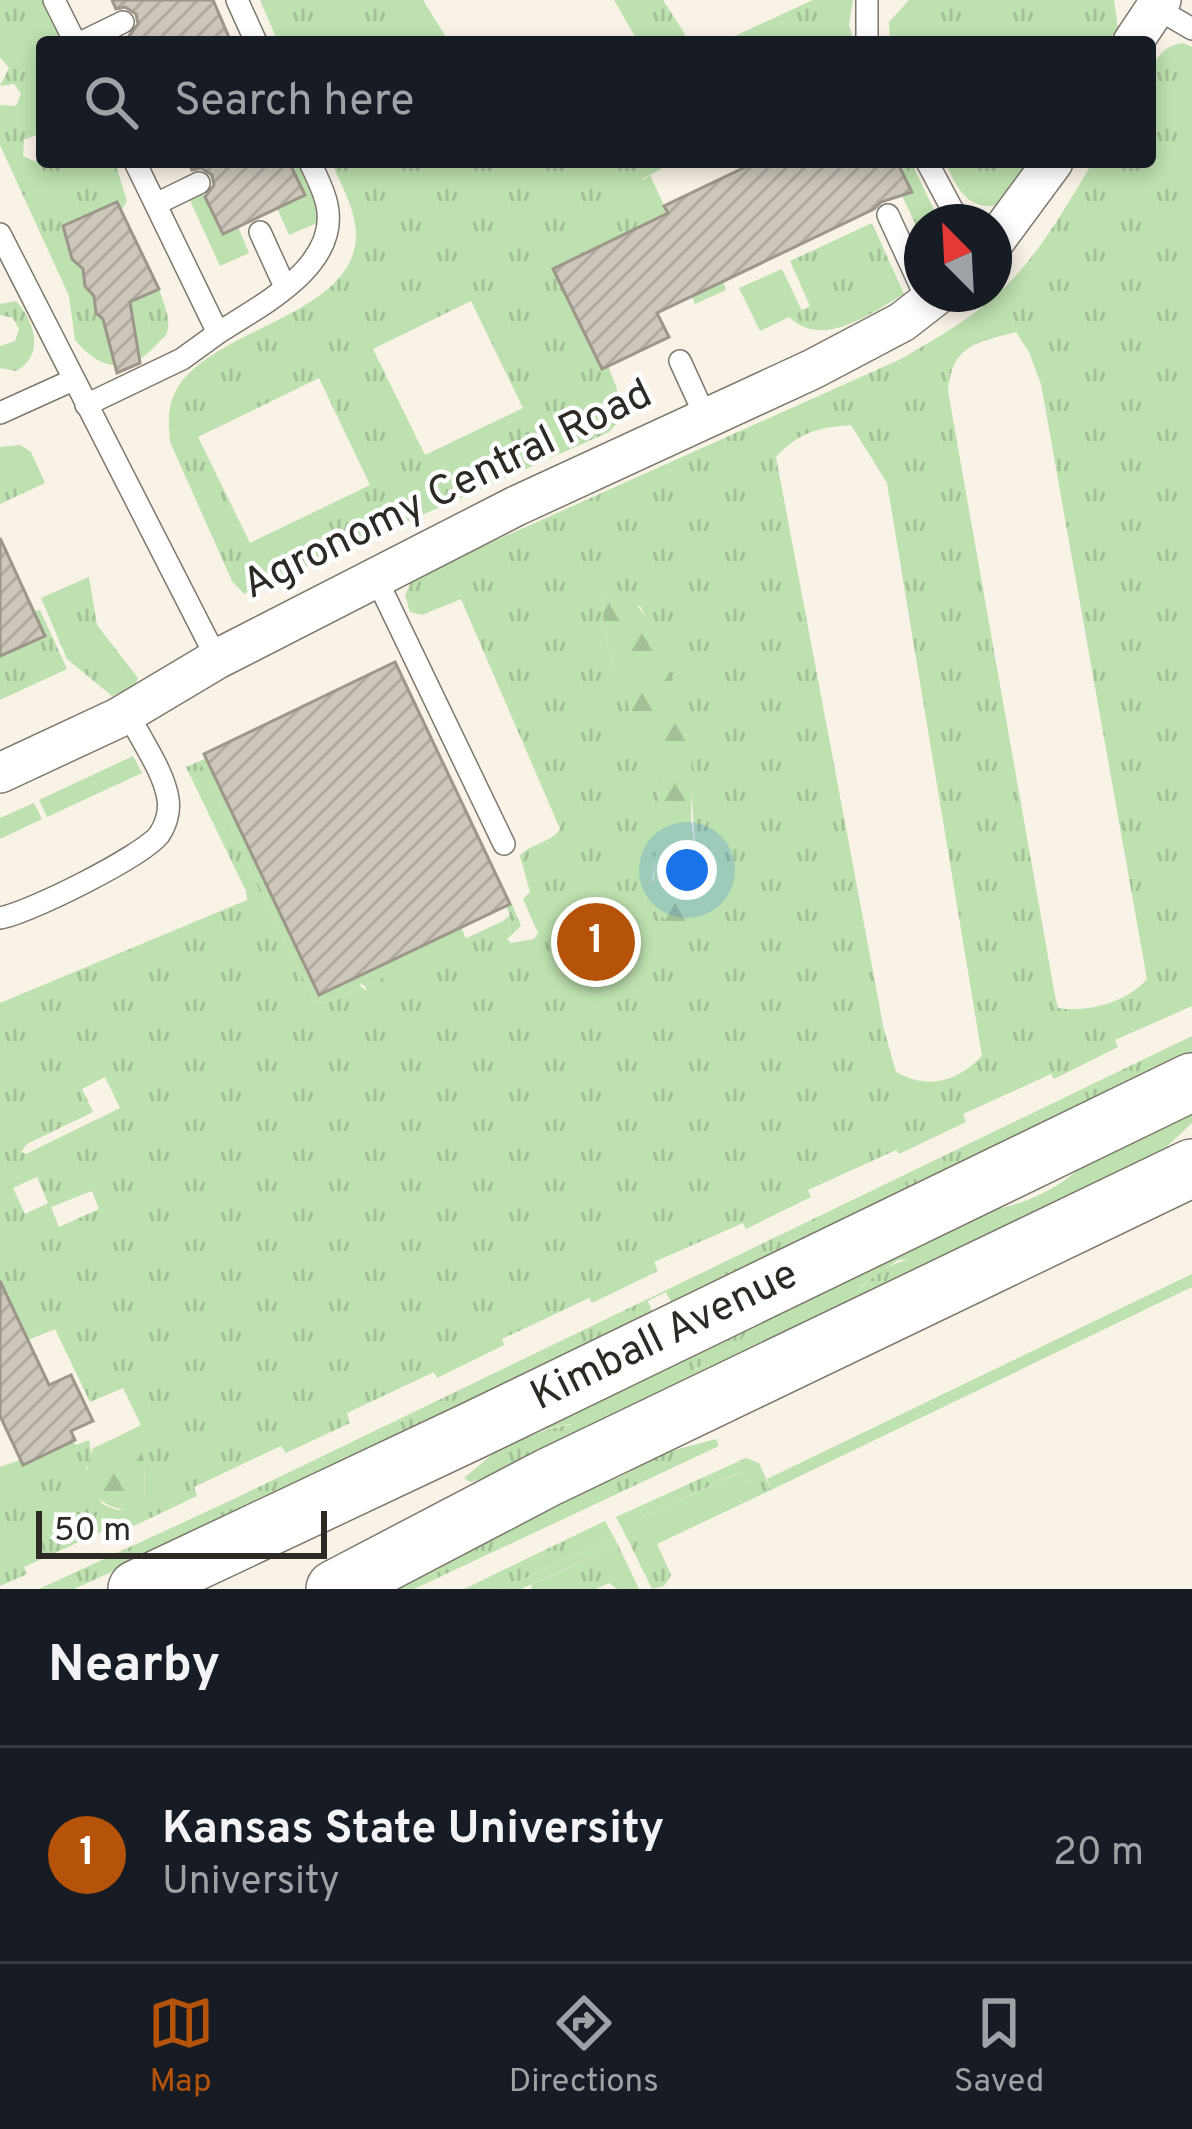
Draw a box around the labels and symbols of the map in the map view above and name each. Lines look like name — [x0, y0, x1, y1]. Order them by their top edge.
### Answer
north arrow — [904, 204, 1012, 312]
street label: Agronomy Central Road — [235, 369, 661, 613]
your location — [657, 840, 717, 900]
pin: 1 — [557, 897, 635, 987]
street label: Kimball Avenue — [523, 1249, 807, 1425]
scale bar — [36, 1505, 327, 1558]

